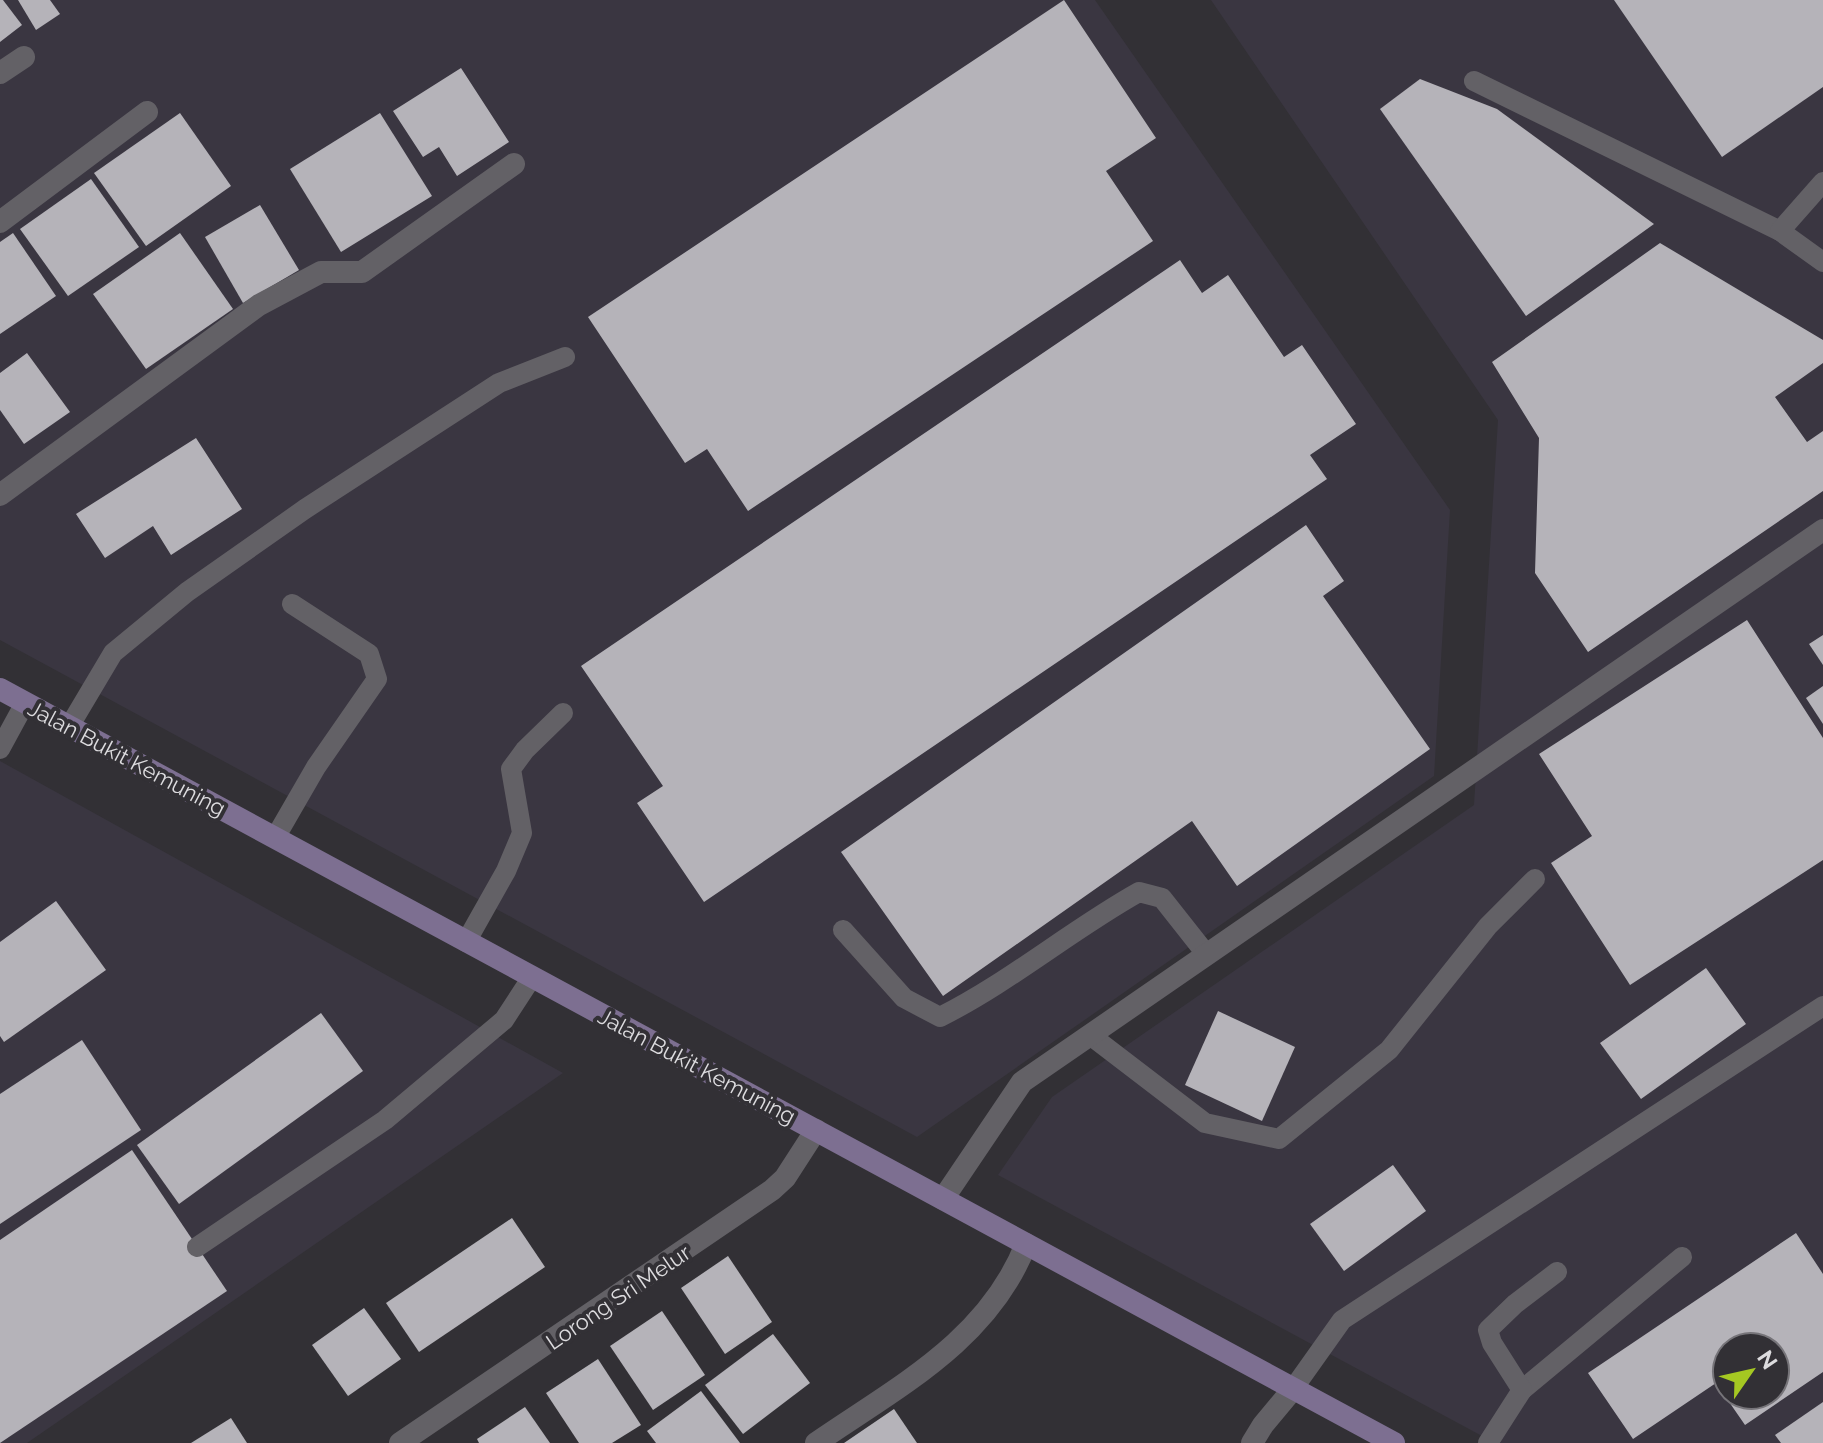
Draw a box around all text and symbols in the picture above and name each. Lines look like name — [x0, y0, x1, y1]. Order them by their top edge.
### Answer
street label: Jalan Bukit Kemuning — [24, 695, 230, 821]
street label: Jalan Bukit Kemuning — [594, 1003, 800, 1129]
street label: Lorong Sri Melur — [541, 1239, 695, 1355]
north arrow — [1711, 1331, 1791, 1411]
text: N — [1752, 1346, 1783, 1374]

